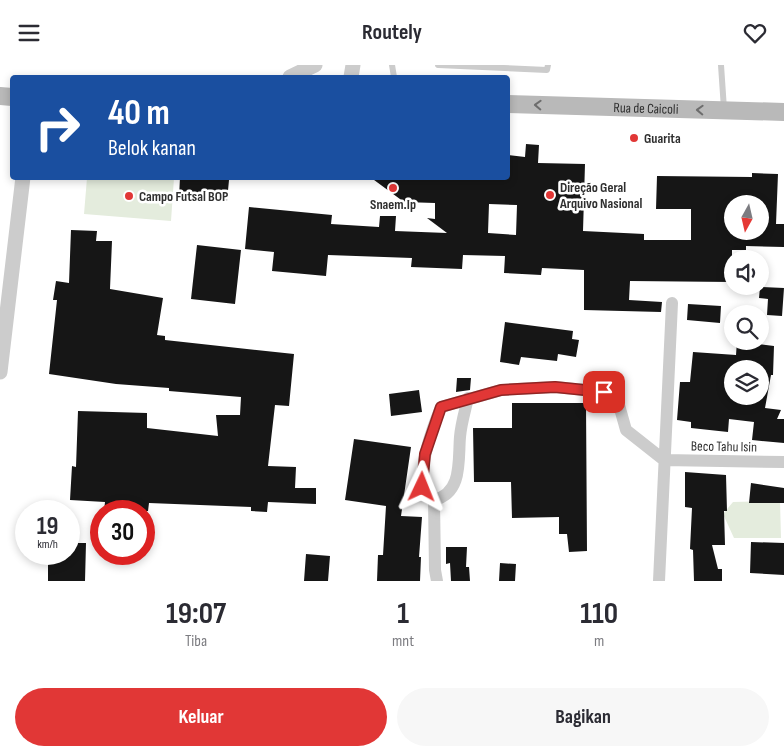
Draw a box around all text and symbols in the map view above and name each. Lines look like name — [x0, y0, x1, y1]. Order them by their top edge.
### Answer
icon: menu — [15, 19, 43, 47]
text: Routely — [362, 19, 422, 46]
icon: heart — [741, 19, 769, 47]
text: 40 m — [108, 92, 170, 135]
icon: right — [25, 95, 90, 160]
street label: Rua de Caicoli — [613, 99, 679, 118]
one-way arrow — [534, 100, 542, 110]
one-way arrow — [696, 104, 704, 115]
place label: Guarita — [644, 130, 681, 147]
marker: Guarita — [628, 132, 640, 144]
text: Belok kanan — [108, 135, 196, 162]
place label: Direção Geral Arquivo Nasional — [559, 179, 643, 212]
marker: Snaem.Ip — [387, 182, 399, 194]
place label: Campo Futsal BOP — [139, 188, 228, 205]
marker: Direção Geral Arquivo Nasional — [544, 189, 556, 201]
marker: Campo Futsal BOP — [123, 190, 135, 202]
north arrow — [724, 195, 769, 240]
map controls — [724, 195, 769, 405]
place label: Snaem.Ip — [370, 196, 416, 213]
button: sound — [724, 250, 769, 295]
button: search — [724, 305, 769, 350]
button: layers — [724, 360, 769, 405]
pin — [583, 371, 625, 413]
icon: arrive — [590, 378, 618, 406]
street label: Beco Tahu Isin — [691, 437, 757, 456]
position arrow — [395, 460, 447, 512]
speed limit sign: 30 — [90, 500, 155, 565]
text: 19 — [37, 511, 58, 542]
text: km/h — [37, 537, 58, 552]
text: 19:07 — [166, 596, 226, 632]
text: 1 — [397, 596, 409, 632]
text: 110 — [580, 596, 618, 632]
text: Tiba — [185, 632, 207, 651]
text: mnt — [392, 632, 414, 651]
text: m — [594, 632, 604, 651]
button: Keluar — [15, 688, 387, 746]
button: Bagikan — [397, 688, 769, 746]

